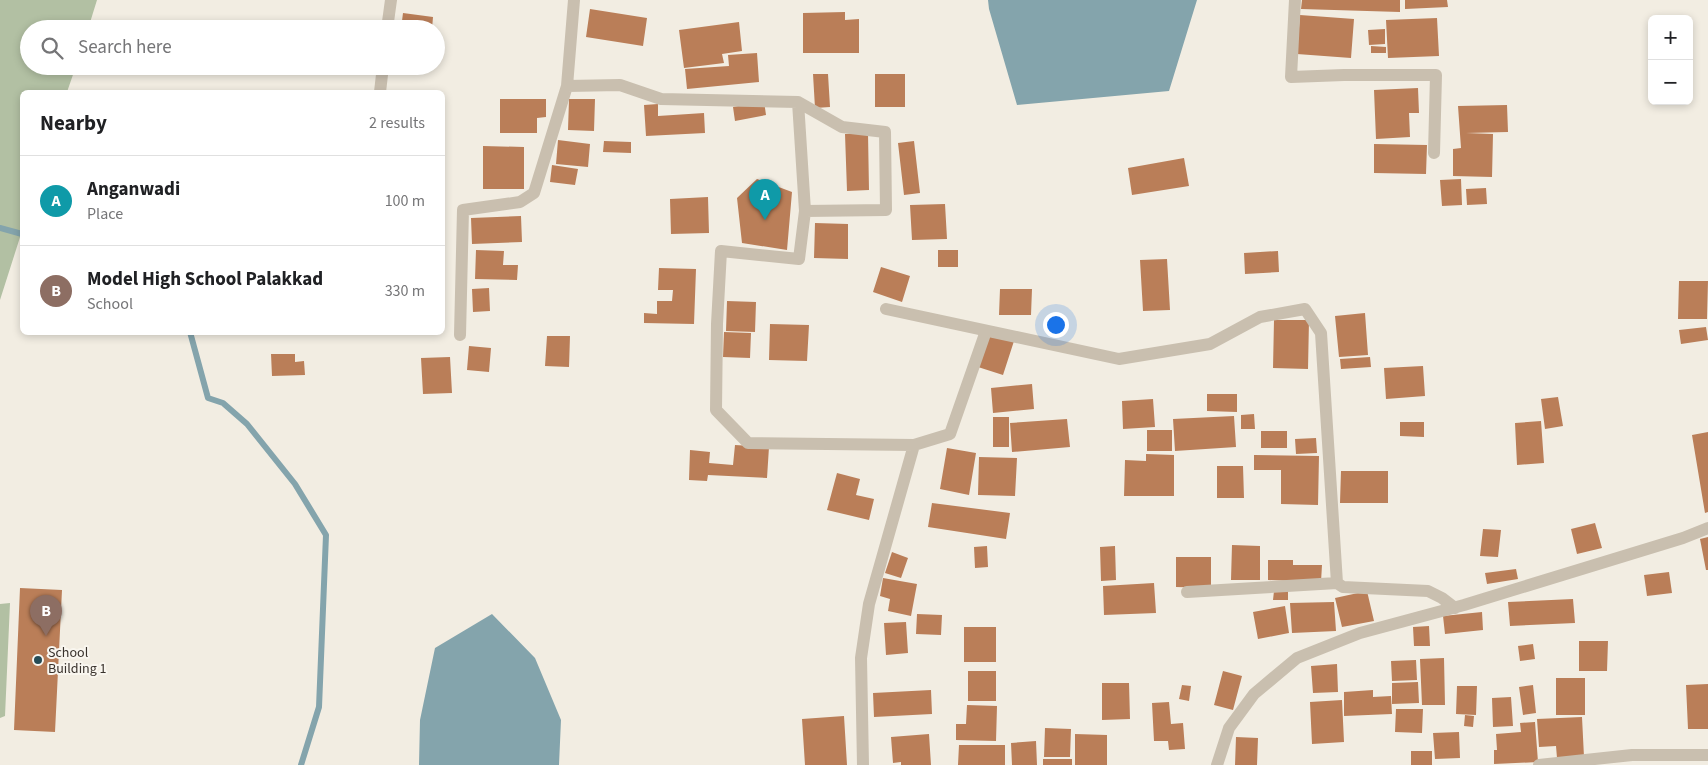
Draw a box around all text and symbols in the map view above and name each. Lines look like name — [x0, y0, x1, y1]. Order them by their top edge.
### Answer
map controls — [1648, 15, 1693, 105]
button: + — [1648, 15, 1693, 60]
search box — [20, 20, 445, 75]
icon: search — [38, 34, 66, 62]
text: Search here — [78, 34, 172, 61]
button: − — [1648, 60, 1693, 105]
text: Nearby — [40, 108, 107, 138]
text: 2 results — [369, 112, 425, 134]
text: Anganwadi — [87, 176, 180, 203]
pin: A — [749, 179, 781, 220]
text: A — [51, 190, 61, 212]
text: 100 m — [385, 190, 425, 212]
text: Place — [87, 203, 123, 225]
text: Model High School Palakkad — [87, 266, 323, 293]
text: B — [51, 280, 61, 302]
text: 330 m — [385, 280, 425, 302]
text: School — [87, 293, 133, 315]
your location — [1043, 312, 1069, 338]
pin: B — [30, 595, 62, 636]
place label: School Building 1 — [48, 643, 107, 679]
marker: School Building 1 — [32, 654, 44, 666]

